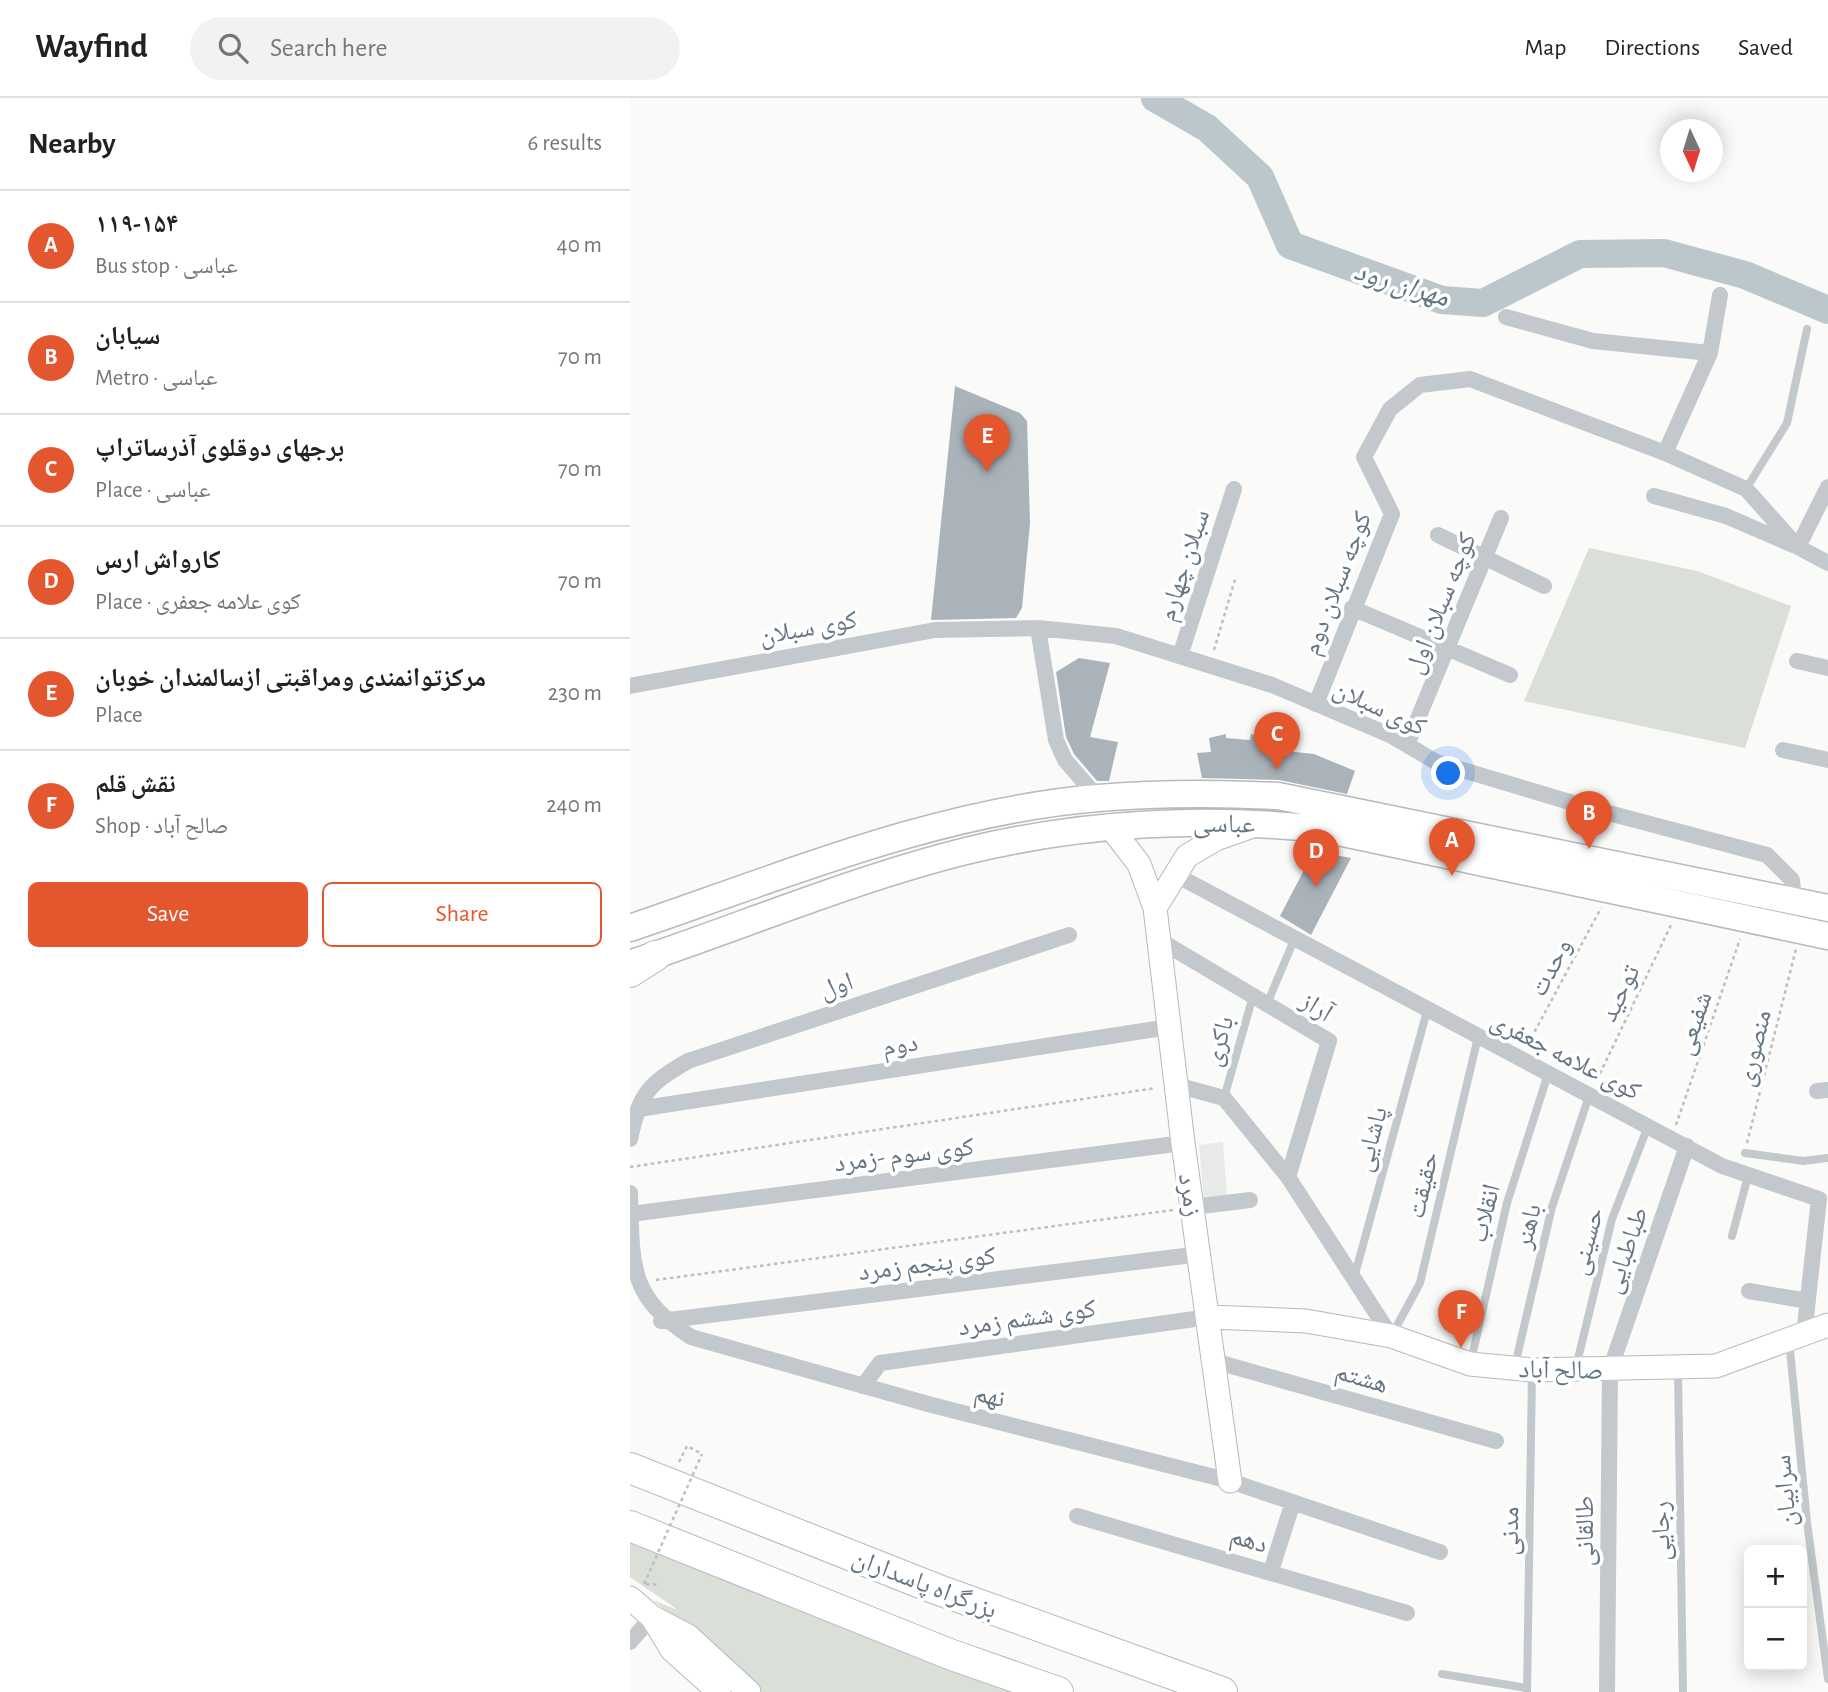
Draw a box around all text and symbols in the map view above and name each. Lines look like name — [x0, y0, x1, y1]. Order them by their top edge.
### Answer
search box — [190, 17, 680, 80]
icon: search — [214, 29, 252, 67]
text: Wayfind — [35, 31, 148, 64]
text: Search here — [270, 35, 387, 61]
text: Map — [1524, 36, 1566, 60]
text: Directions — [1604, 36, 1700, 60]
text: Saved — [1738, 36, 1793, 60]
north arrow — [1660, 119, 1723, 182]
text: Nearby — [28, 129, 116, 159]
text: 6 results — [528, 132, 602, 155]
text: ۱۱۹-۱۵۴ — [95, 211, 179, 237]
text: A — [44, 234, 58, 257]
text: 40 m — [557, 234, 602, 257]
text: Bus stop · عباسى — [95, 255, 238, 278]
water label: مهران رود — [1350, 257, 1452, 315]
text: سیابان — [95, 323, 160, 349]
text: B — [44, 346, 58, 369]
text: 70 m — [558, 346, 602, 369]
text: Metro · عباسى — [95, 367, 217, 390]
pin: E — [964, 414, 1010, 472]
text: برجهای دوقلوی آذرساتراپ — [95, 435, 344, 461]
text: C — [45, 458, 57, 481]
text: 70 m — [558, 458, 602, 481]
text: Place · عباسى — [95, 479, 211, 502]
street label: سبلان چهارم — [1154, 506, 1218, 626]
street label: کوچه سبلان دوم — [1298, 508, 1380, 660]
street label: کوچه سبلان اول — [1401, 529, 1483, 678]
text: کارواش ارس — [95, 547, 220, 573]
text: D — [43, 570, 59, 593]
text: 70 m — [558, 570, 602, 593]
text: Place · کوی علامه جعفری — [95, 591, 301, 614]
street label: کوی سبلان — [757, 607, 860, 651]
text: مرکزتوانمندی ومراقبتی ازسالمندان خوبان — [95, 665, 486, 691]
street label: کوی سبلان — [1328, 675, 1430, 743]
text: E — [45, 682, 57, 705]
text: 230 m — [548, 682, 602, 705]
text: Place — [95, 704, 143, 727]
pin: C — [1254, 712, 1300, 770]
your location — [1431, 756, 1465, 790]
text: نقش قلم — [95, 771, 176, 797]
pin: B — [1566, 791, 1612, 849]
text: F — [46, 794, 56, 817]
text: 240 m — [546, 794, 602, 817]
street label: عباسى — [1193, 810, 1255, 840]
text: Shop · صالح آباد — [95, 815, 228, 838]
pin: A — [1429, 818, 1475, 876]
pin: D — [1293, 829, 1339, 887]
button: Save — [28, 882, 308, 947]
button: Share — [322, 882, 602, 947]
street label: وحدت — [1525, 934, 1578, 1001]
street label: توحید — [1595, 961, 1646, 1026]
street label: اول — [816, 968, 857, 1006]
street label: آراز — [1295, 986, 1339, 1027]
street label: شفیعی — [1671, 988, 1719, 1059]
street label: کوی علامه جعفری — [1486, 1007, 1645, 1107]
street label: منصوری — [1732, 1007, 1778, 1090]
street label: باکری — [1199, 1013, 1240, 1070]
street label: دوم — [881, 1029, 920, 1065]
street label: پاشایی — [1350, 1104, 1394, 1175]
street label: کوی سوم -زمرد — [833, 1133, 976, 1180]
street label: حقیقت — [1403, 1150, 1444, 1221]
street label: زمرد — [1173, 1172, 1206, 1219]
street label: انقلاب — [1465, 1181, 1506, 1245]
street label: باهنر — [1510, 1201, 1547, 1252]
street label: طباطبایی — [1599, 1204, 1655, 1297]
street label: حسینی — [1566, 1205, 1610, 1278]
street label: کوی پنجم زمرد — [857, 1243, 998, 1288]
pin: F — [1438, 1290, 1484, 1348]
street label: کوی ششم زمرد — [957, 1295, 1098, 1343]
street label: صالح آباد — [1518, 1356, 1604, 1387]
street label: هشتم — [1332, 1358, 1391, 1401]
street label: نهم — [971, 1380, 1008, 1415]
street label: سرابیان — [1769, 1454, 1803, 1528]
street label: طالقانی — [1572, 1496, 1600, 1566]
street label: رجایی — [1647, 1501, 1677, 1561]
street label: مدنی — [1497, 1506, 1525, 1556]
street label: دهم — [1226, 1522, 1270, 1561]
street label: بزرگراه پاسداران — [848, 1544, 1001, 1625]
map controls — [1744, 1545, 1807, 1671]
button: + — [1744, 1545, 1807, 1608]
button: − — [1744, 1608, 1807, 1671]

